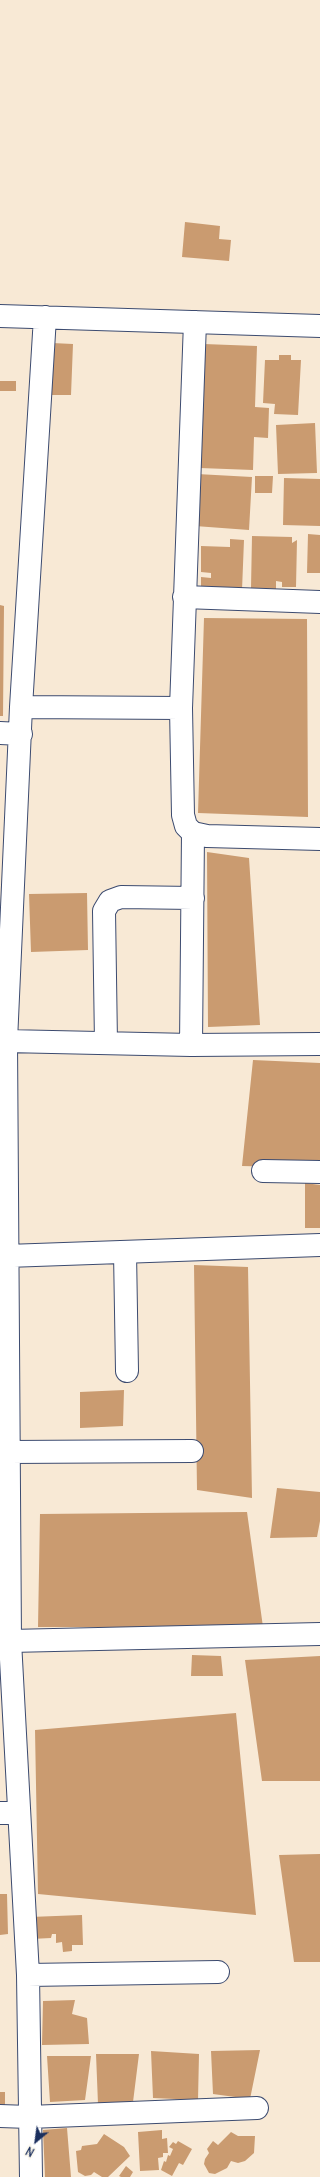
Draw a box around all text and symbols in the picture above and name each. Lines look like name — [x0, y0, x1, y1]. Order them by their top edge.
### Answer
north arrow — [16, 2121, 56, 2161]
text: N — [23, 2144, 37, 2159]

